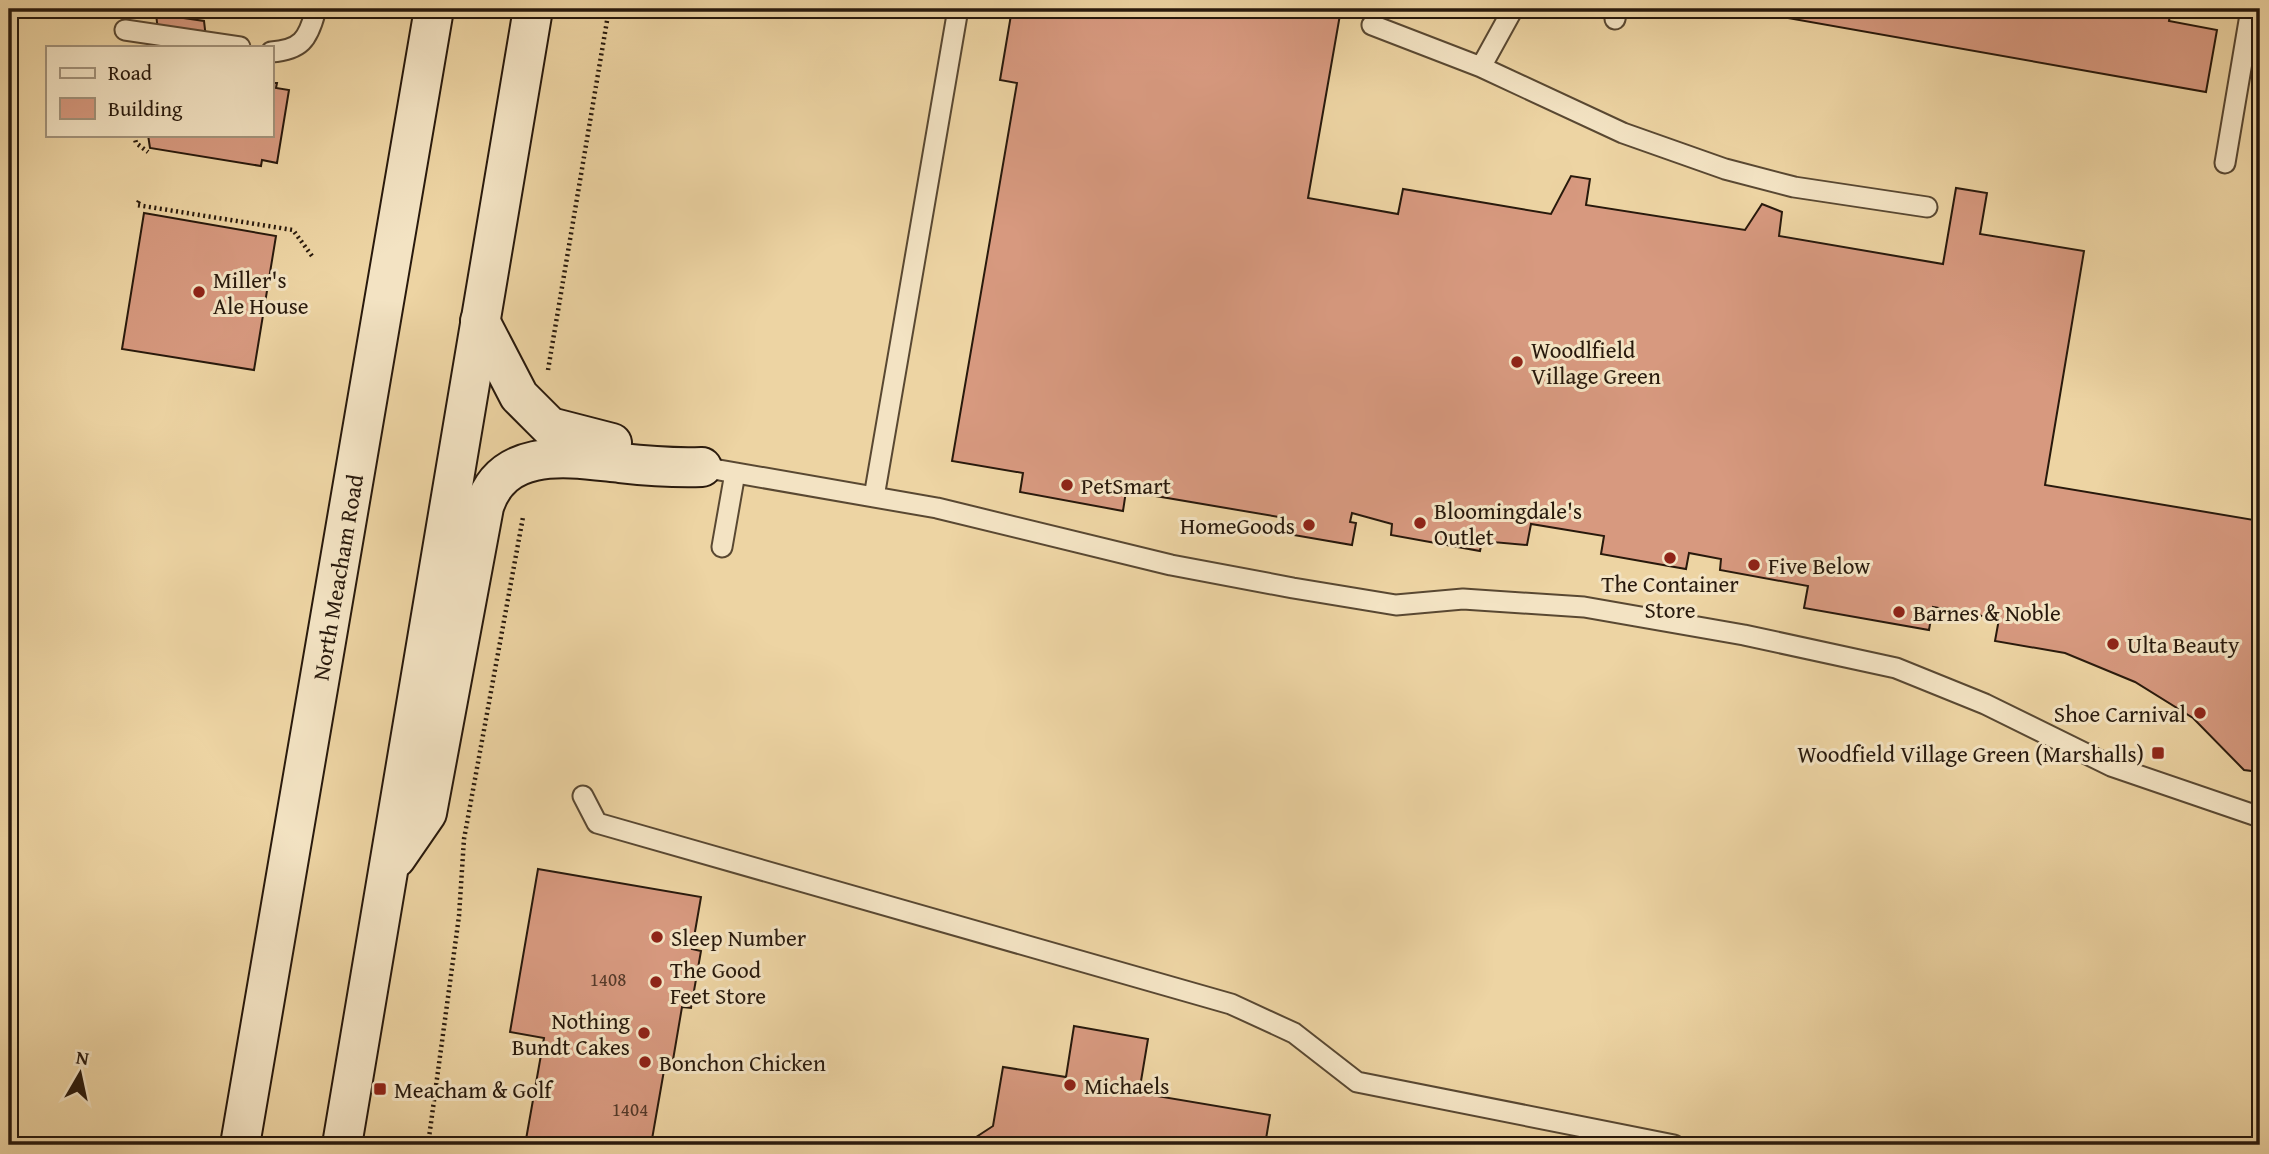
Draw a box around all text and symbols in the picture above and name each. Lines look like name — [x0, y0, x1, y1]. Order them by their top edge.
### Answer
legend — [46, 46, 273, 136]
text: Road — [108, 57, 153, 88]
text: Building — [108, 93, 183, 124]
place label: Miller's Ale House — [213, 263, 309, 322]
marker: Miller's Ale House — [191, 284, 207, 300]
place label: Woodlfield Village Green — [1531, 333, 1661, 392]
marker: Woodlfield Village Green — [1509, 354, 1525, 370]
place label: PetSmart — [1081, 469, 1171, 502]
street label: North Meacham Road — [303, 471, 371, 683]
marker: PetSmart — [1059, 477, 1075, 493]
place label: Bloomingdale's Outlet — [1434, 494, 1582, 553]
place label: HomeGoods — [1180, 509, 1295, 542]
marker: Bloomingdale's Outlet — [1412, 515, 1428, 531]
marker: HomeGoods — [1301, 517, 1317, 533]
place label: Five Below — [1768, 549, 1871, 582]
marker: The Container Store — [1662, 550, 1678, 566]
marker: Five Below — [1746, 557, 1762, 573]
place label: The Container Store — [1601, 567, 1739, 626]
place label: Barnes & Noble — [1913, 596, 2061, 629]
marker: Barnes & Noble — [1891, 604, 1907, 620]
place label: Ulta Beauty — [2127, 628, 2240, 661]
marker: Ulta Beauty — [2105, 636, 2121, 652]
place label: Shoe Carnival — [2054, 697, 2186, 730]
marker: Shoe Carnival — [2192, 705, 2208, 721]
place label: Woodfield Village Green (Marshalls) — [1797, 737, 2144, 770]
marker: Woodfield Village Green (Marshalls) — [2150, 745, 2166, 761]
place label: Sleep Number — [671, 921, 807, 954]
marker: Sleep Number — [649, 929, 665, 945]
place label: The Good Feet Store — [670, 953, 766, 1012]
house number: 1408 — [590, 965, 626, 993]
marker: The Good Feet Store — [648, 974, 664, 990]
place label: Nothing Bundt Cakes — [512, 1004, 631, 1063]
marker: Nothing Bundt Cakes — [636, 1025, 652, 1041]
north arrow — [46, 1038, 116, 1108]
text: N — [74, 1042, 91, 1072]
place label: Bonchon Chicken — [659, 1046, 826, 1079]
marker: Bonchon Chicken — [637, 1054, 653, 1070]
place label: Michaels — [1084, 1069, 1169, 1102]
place label: Meacham & Golf — [394, 1073, 554, 1106]
marker: Michaels — [1062, 1077, 1078, 1093]
marker: Meacham & Golf — [372, 1081, 388, 1097]
house number: 1404 — [612, 1095, 648, 1123]

